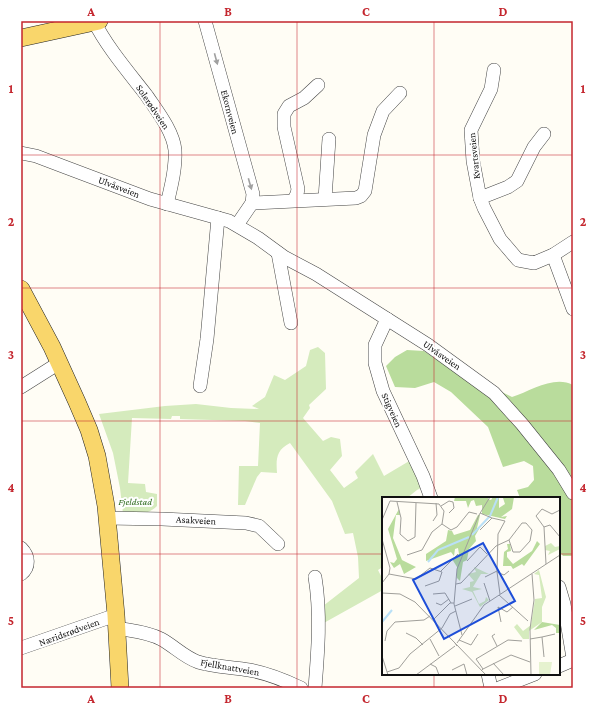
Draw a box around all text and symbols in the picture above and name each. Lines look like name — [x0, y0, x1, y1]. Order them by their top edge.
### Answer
text: A — [86, 4, 95, 19]
text: B — [224, 4, 232, 19]
text: C — [362, 4, 370, 19]
text: D — [499, 4, 508, 19]
one-way arrow — [213, 52, 219, 65]
text: 1 — [9, 81, 14, 96]
text: 1 — [581, 81, 586, 96]
street label: Solerødveien — [134, 83, 172, 132]
street label: Ekornveien — [219, 89, 241, 136]
street label: Kvartsveien — [466, 132, 482, 180]
street label: Ulvåsveien — [97, 174, 142, 200]
one-way arrow — [247, 178, 253, 190]
text: 2 — [8, 214, 15, 229]
text: 2 — [580, 214, 587, 229]
street label: Ulvåsveien — [421, 338, 463, 372]
text: 3 — [8, 347, 14, 362]
text: 3 — [580, 347, 586, 362]
street label: Stigveien — [380, 391, 405, 430]
text: 4 — [7, 480, 15, 495]
text: 4 — [579, 480, 587, 495]
park label: Fjeldstad — [118, 496, 152, 508]
inset map — [382, 497, 560, 675]
street label: Asakveien — [176, 513, 217, 527]
text: 5 — [8, 613, 14, 628]
text: 5 — [580, 613, 586, 628]
street label: Næridsrødveien — [37, 616, 101, 648]
street label: Fjellknattveien — [200, 656, 261, 679]
text: A — [86, 691, 95, 706]
text: B — [224, 691, 232, 706]
text: C — [362, 691, 370, 706]
text: D — [499, 691, 508, 706]

